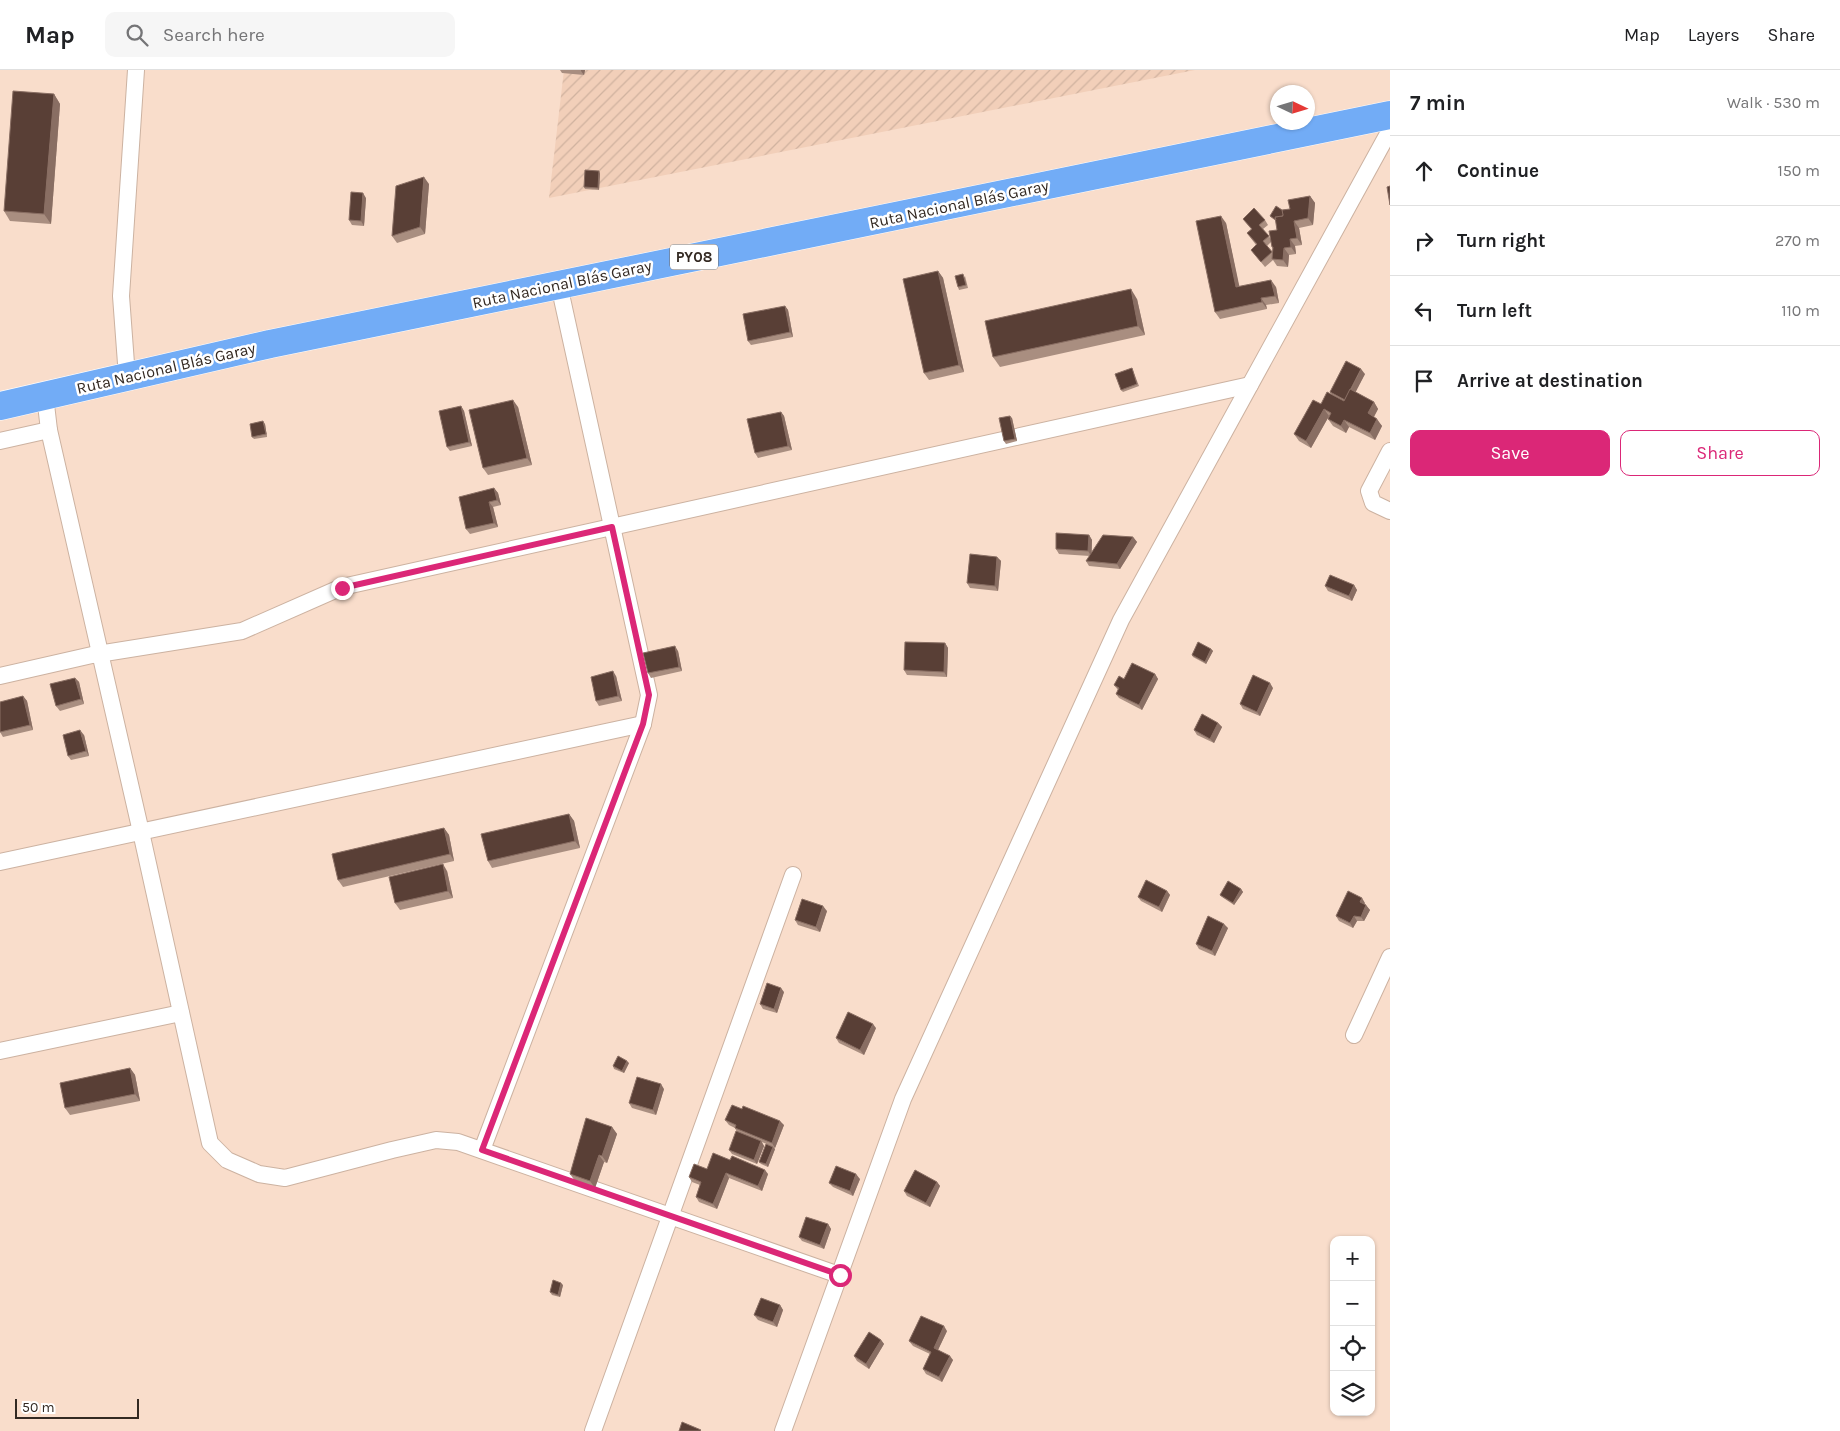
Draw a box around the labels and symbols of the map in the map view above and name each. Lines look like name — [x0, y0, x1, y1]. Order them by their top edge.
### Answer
north arrow — [1270, 85, 1315, 130]
street label: Ruta Nacional Blás Garay — [868, 176, 1051, 232]
road number: PY08 — [670, 244, 718, 270]
street label: Ruta Nacional Blás Garay — [471, 256, 654, 312]
street label: Ruta Nacional Blás Garay — [75, 338, 258, 398]
route end — [331, 577, 354, 600]
route start — [829, 1264, 852, 1287]
scale bar — [15, 1396, 139, 1419]

